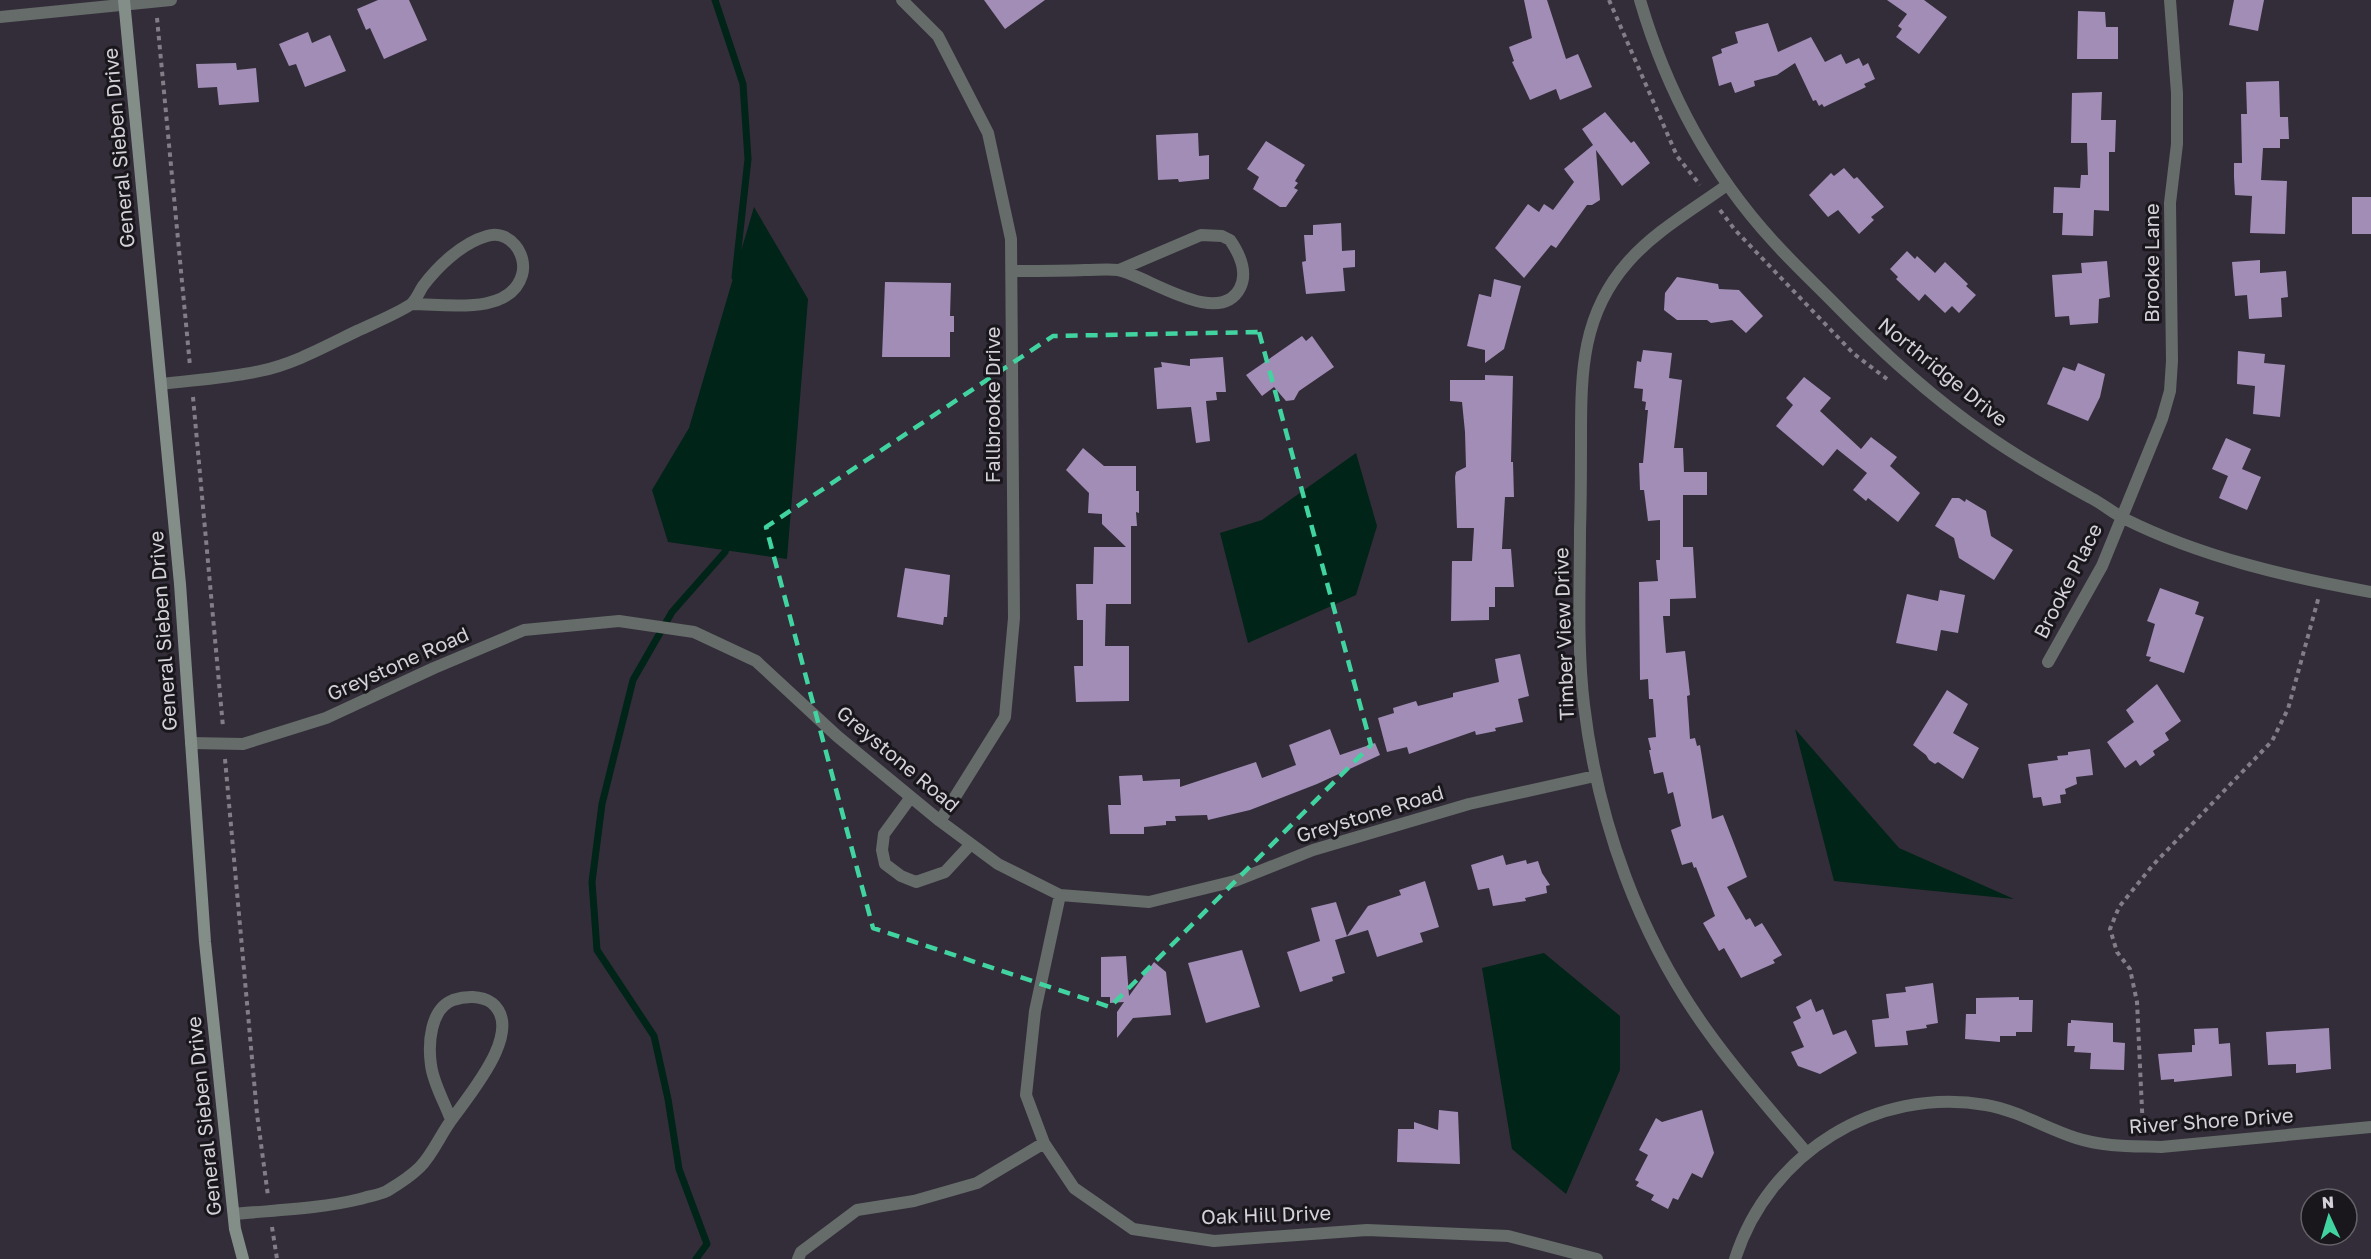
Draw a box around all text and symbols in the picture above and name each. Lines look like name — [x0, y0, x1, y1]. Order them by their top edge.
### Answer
street label: General Sieben Drive — [97, 47, 139, 249]
street label: Brooke Lane — [2139, 203, 2163, 323]
street label: Northridge Drive — [1874, 312, 2013, 431]
street label: Fallbrooke Drive — [980, 327, 1004, 483]
street label: Brooke Place — [2028, 519, 2106, 642]
street label: General Sieben Drive — [143, 530, 181, 732]
street label: Timber View Drive — [1548, 547, 1578, 721]
street label: Greystone Road — [323, 621, 472, 705]
street label: Greystone Road — [832, 700, 965, 816]
street label: Greystone Road — [1293, 779, 1446, 847]
street label: General Sieben Drive — [181, 1015, 225, 1217]
street label: River Shore Drive — [2128, 1102, 2294, 1138]
north arrow — [2299, 1187, 2359, 1247]
text: N — [2321, 1192, 2335, 1212]
street label: Oak Hill Drive — [1200, 1200, 1332, 1228]

